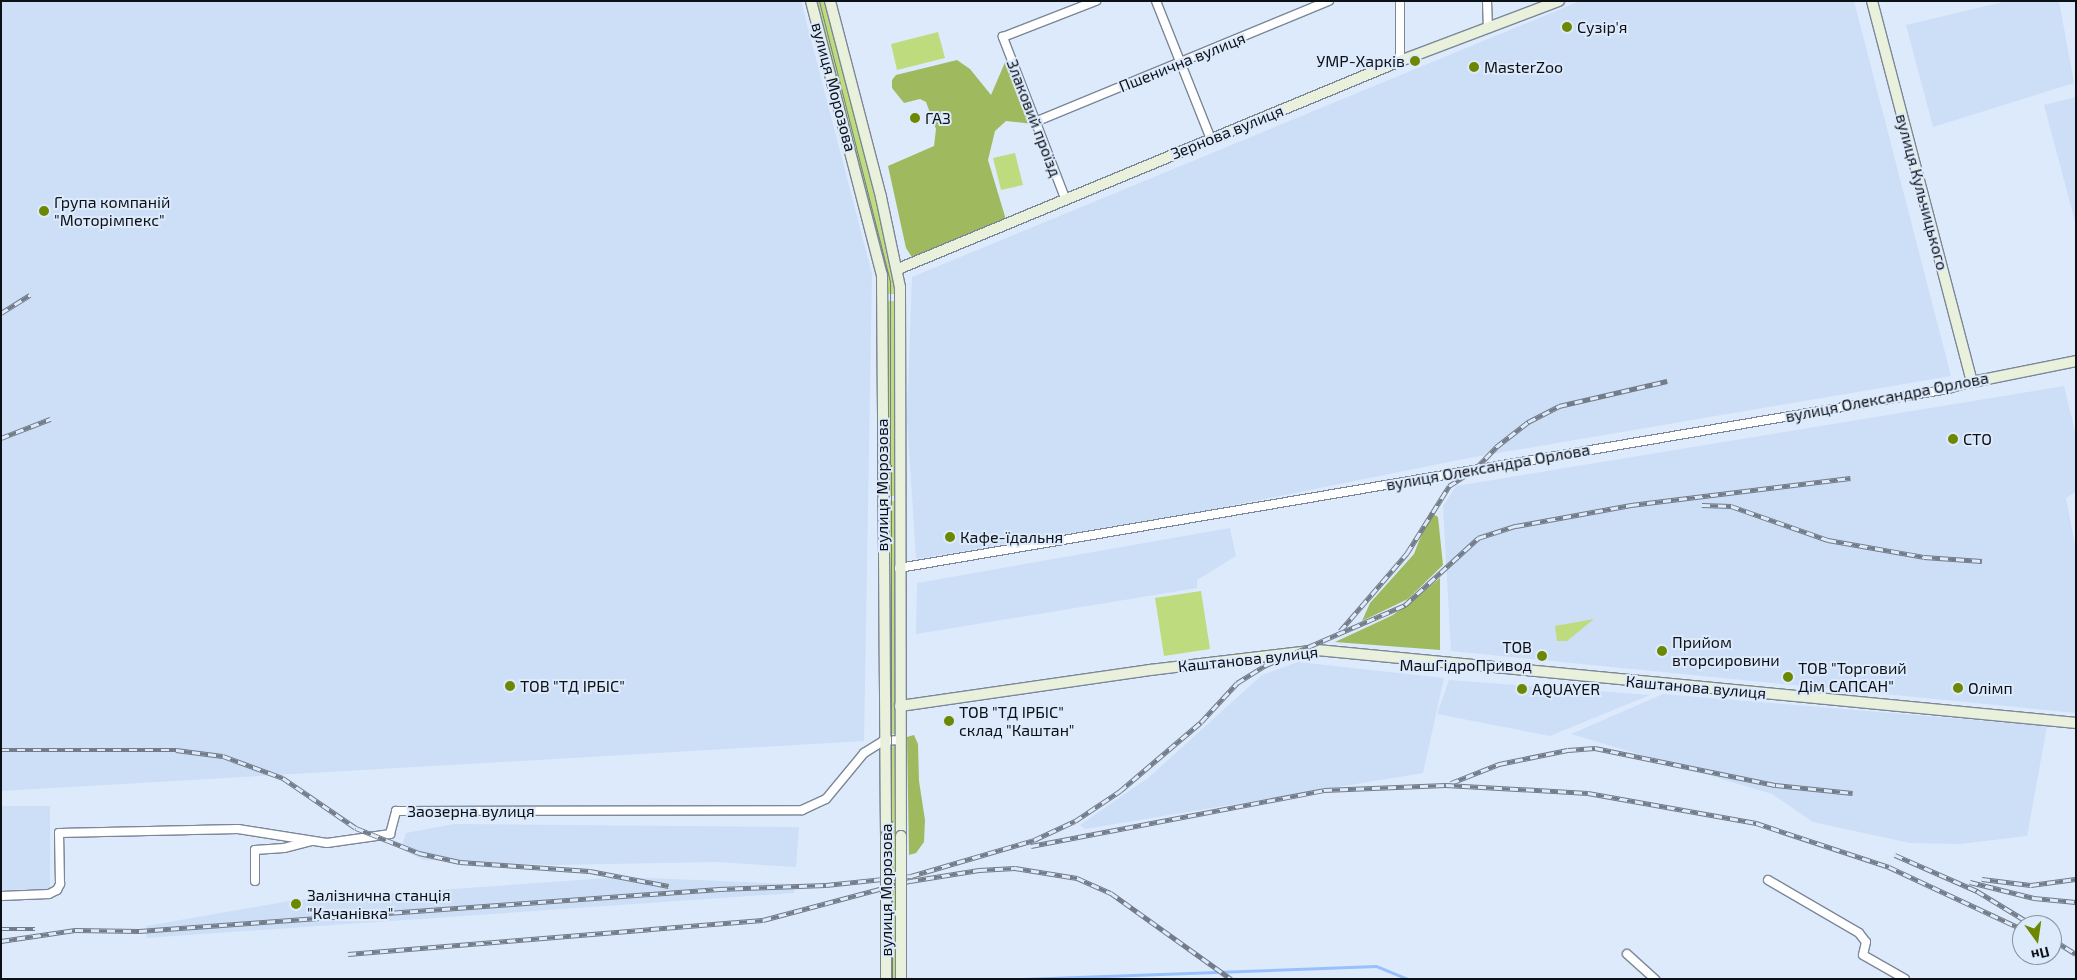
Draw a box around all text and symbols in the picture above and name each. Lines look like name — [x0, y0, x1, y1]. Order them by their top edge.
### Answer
place label: Сузір'я — [1577, 17, 1627, 37]
street label: вулиця Морозова — [807, 20, 861, 154]
marker: Сузір'я — [1561, 21, 1573, 33]
street label: Пшенична вулиця — [1116, 28, 1248, 96]
place label: УМР-Харків — [1316, 51, 1405, 71]
marker: УМР-Харків — [1409, 55, 1421, 67]
street label: Злаковий проїзд — [1003, 56, 1065, 180]
place label: MasterZoo — [1484, 57, 1563, 77]
marker: MasterZoo — [1468, 61, 1480, 73]
street label: Зернова вулиця — [1168, 101, 1286, 163]
place label: ГАЗ — [925, 108, 951, 128]
marker: ГАЗ — [909, 112, 921, 124]
street label: вулиця Кульчицького — [1892, 112, 1952, 272]
place label: Група компаній "Моторімпекс" — [54, 192, 170, 230]
marker: Група компаній "Моторімпекс" — [38, 205, 50, 217]
street label: вулиця Олександра Орлова — [1784, 368, 1990, 426]
street label: вулиця Морозова — [872, 418, 892, 552]
place label: СТО — [1963, 429, 1992, 449]
marker: СТО — [1947, 433, 1959, 445]
street label: вулиця Олександра Орлова — [1385, 440, 1591, 494]
place label: Кафе-їдальня — [960, 527, 1063, 547]
marker: Кафе-їдальня — [944, 531, 956, 543]
place label: Прийом вторсировини — [1672, 632, 1780, 670]
place label: ТОВ МашГідроПривод — [1399, 637, 1532, 675]
street label: Каштанова вулиця — [1177, 642, 1319, 676]
marker: Прийом вторсировини — [1656, 645, 1668, 657]
marker: ТОВ МашГідроПривод — [1536, 650, 1548, 662]
place label: ТОВ "Торговий Дім САПСАН" — [1798, 658, 1907, 696]
street label: Каштанова вулиця — [1625, 671, 1767, 703]
marker: ТОВ "Торговий Дім САПСАН" — [1782, 671, 1794, 683]
place label: ТОВ "ТД ІРБІС" — [520, 676, 625, 696]
place label: Олімп — [1968, 678, 2013, 698]
place label: AQUAYER — [1532, 679, 1600, 699]
marker: ТОВ "ТД ІРБІС" — [504, 680, 516, 692]
marker: Олімп — [1952, 682, 1964, 694]
marker: AQUAYER — [1516, 683, 1528, 695]
place label: ТОВ "ТД ІРБІС" склад "Каштан" — [959, 702, 1075, 740]
marker: ТОВ "ТД ІРБІС" склад "Каштан" — [943, 715, 955, 727]
street label: Заозерна вулиця — [407, 801, 535, 821]
street label: вулиця Морозова — [876, 823, 896, 957]
place label: Залізнична станція "Качанівка" — [307, 885, 451, 923]
marker: Залізнична станція "Качанівка" — [289, 897, 303, 911]
north arrow — [2012, 915, 2062, 965]
text: Пн — [2030, 944, 2051, 965]

